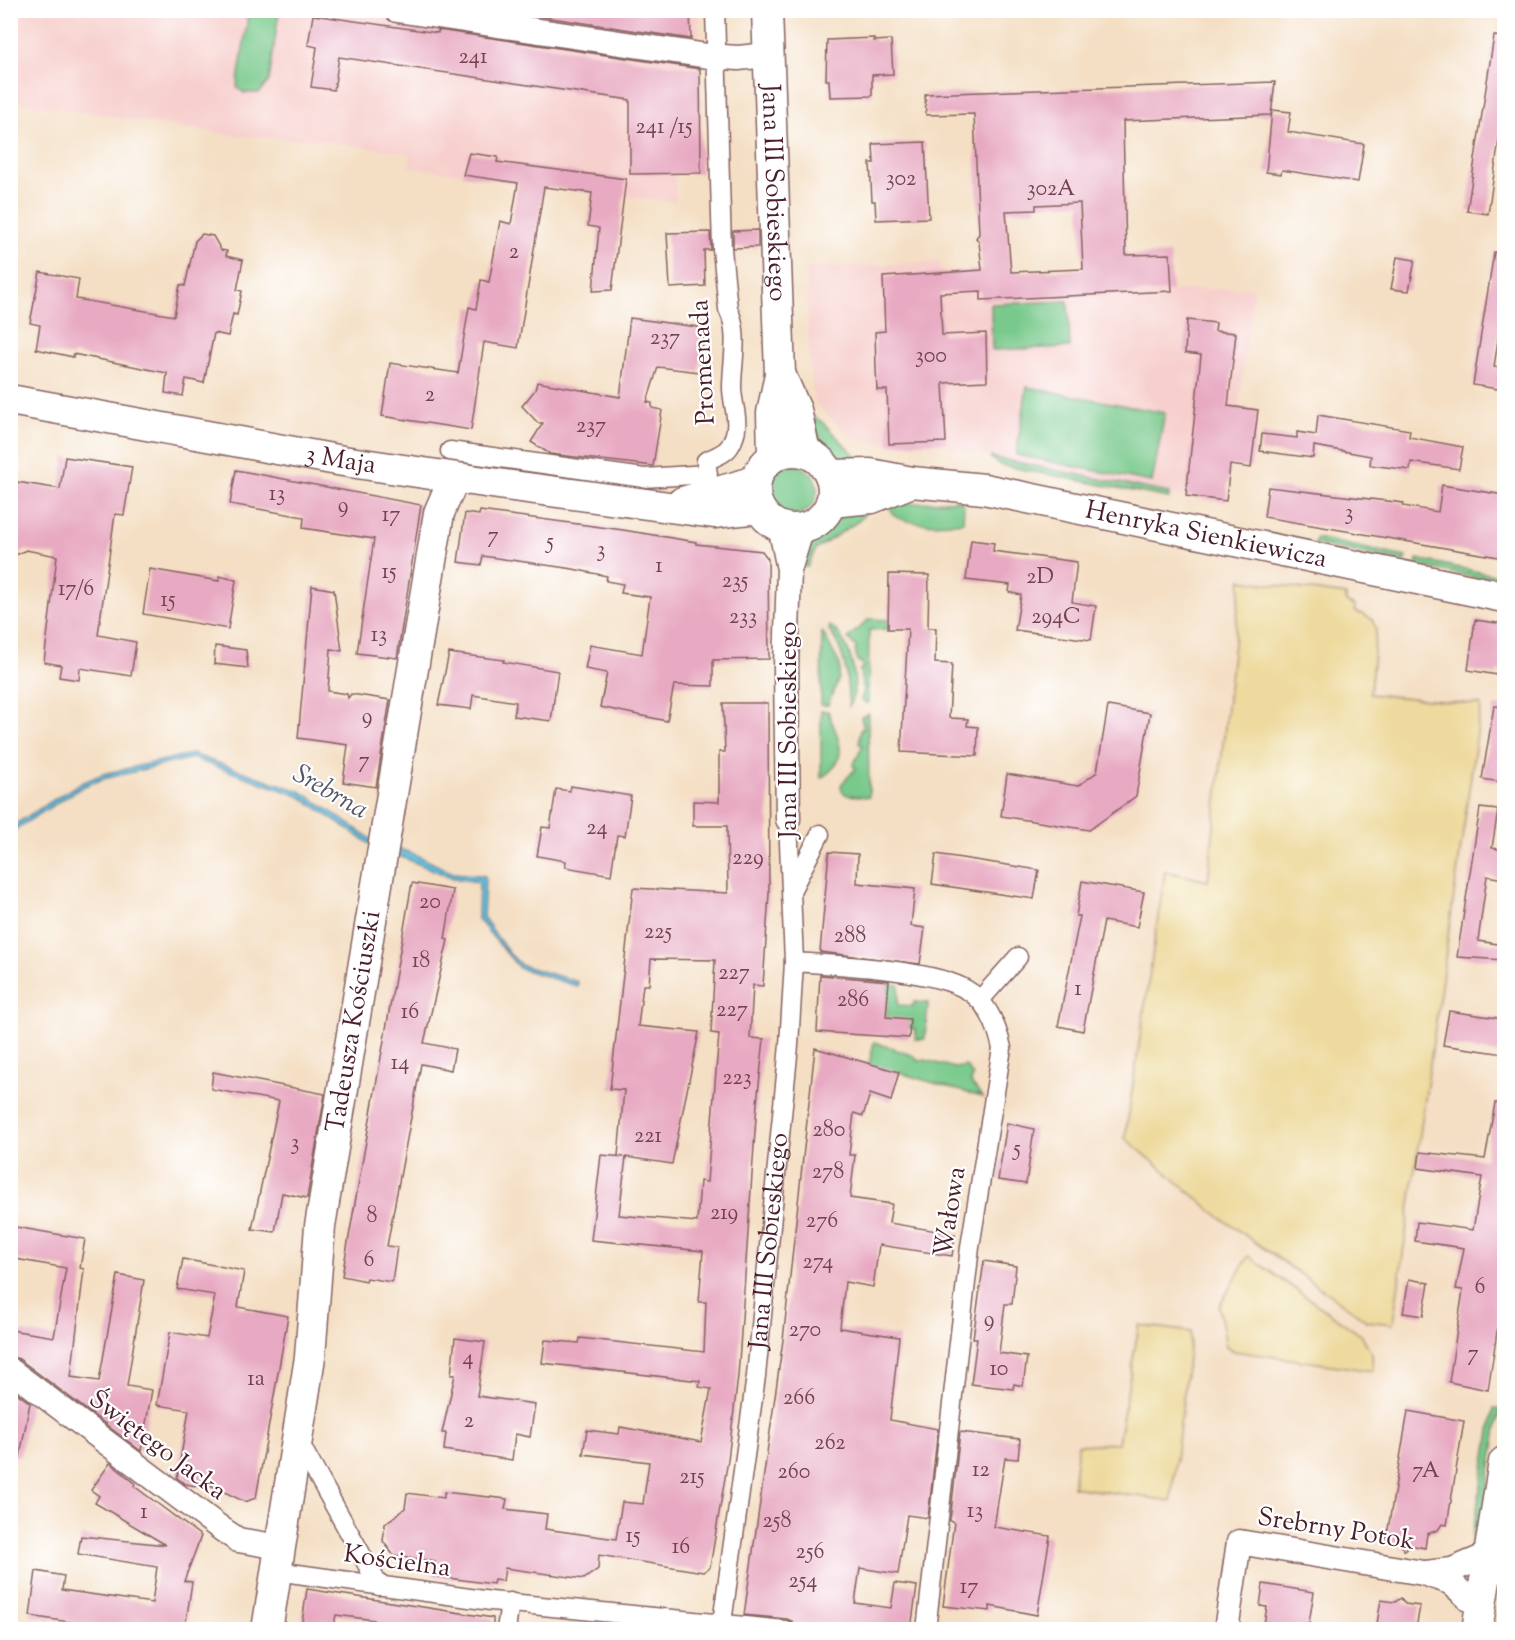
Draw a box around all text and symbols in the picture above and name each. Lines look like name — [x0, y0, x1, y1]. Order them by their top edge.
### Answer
house number: 241 — [459, 42, 488, 74]
street label: Jana III Sobieskiego — [751, 82, 796, 302]
house number: 241 /15 — [636, 112, 693, 144]
house number: 302 — [886, 164, 916, 196]
house number: 302A — [1027, 174, 1075, 206]
house number: 2 — [509, 237, 519, 269]
street label: Promenada — [682, 298, 726, 426]
house number: 237 — [650, 323, 680, 355]
house number: 300 — [915, 341, 947, 373]
house number: 2 — [425, 380, 435, 412]
house number: 237 — [576, 411, 606, 443]
street label: 3 Maja — [302, 436, 378, 484]
house number: 13 — [269, 479, 285, 511]
house number: 9 — [338, 491, 348, 523]
street label: Henryka Sienkiewicza — [1082, 492, 1330, 578]
house number: 3 — [1345, 498, 1353, 530]
house number: 17 — [382, 500, 400, 532]
house number: 7 — [487, 521, 499, 553]
house number: 5 — [544, 527, 554, 559]
house number: 3 — [597, 535, 605, 567]
house number: 1 — [655, 551, 663, 583]
house number: 15 — [381, 557, 397, 589]
house number: 2D — [1026, 562, 1054, 594]
house number: 235 — [722, 566, 749, 598]
house number: 17/6 — [58, 574, 94, 606]
house number: 15 — [160, 585, 176, 617]
house number: 233 — [729, 602, 757, 634]
house number: 294C — [1031, 602, 1081, 634]
house number: 13 — [371, 620, 387, 652]
street label: Jana III Sobieskiego — [771, 621, 808, 841]
house number: 9 — [362, 702, 372, 734]
house number: 7 — [358, 746, 370, 778]
water label: Srebrna — [285, 756, 375, 830]
house number: 24 — [586, 813, 608, 845]
house number: 229 — [732, 843, 764, 875]
house number: 20 — [419, 887, 441, 919]
street label: Tadeusza Kościuszki — [317, 908, 391, 1135]
house number: 225 — [644, 917, 673, 949]
house number: 288 — [834, 921, 866, 953]
house number: 18 — [412, 946, 430, 978]
house number: 227 — [718, 958, 750, 990]
house number: 1 — [1074, 974, 1082, 1006]
house number: 286 — [837, 985, 869, 1017]
house number: 227 — [716, 995, 748, 1027]
house number: 16 — [401, 997, 419, 1029]
house number: 14 — [391, 1048, 409, 1080]
house number: 223 — [722, 1063, 752, 1095]
house number: 280 — [813, 1115, 845, 1147]
house number: 221 — [634, 1121, 663, 1153]
house number: 3 — [291, 1128, 299, 1160]
street label: Jana III Sobieskiego — [740, 1131, 799, 1353]
house number: 5 — [1011, 1134, 1021, 1166]
house number: 278 — [812, 1157, 844, 1189]
street label: Wałowa — [926, 1164, 976, 1260]
house number: 219 — [710, 1198, 738, 1230]
house number: 8 — [366, 1201, 378, 1233]
house number: 276 — [806, 1206, 838, 1238]
house number: 6 — [364, 1245, 374, 1277]
house number: 274 — [803, 1247, 833, 1279]
house number: 6 — [1475, 1272, 1485, 1304]
house number: 9 — [984, 1305, 994, 1337]
house number: 270 — [789, 1315, 821, 1347]
house number: 7 — [1467, 1339, 1479, 1371]
house number: 4 — [462, 1343, 474, 1375]
house number: 10 — [990, 1354, 1008, 1386]
house number: 1a — [247, 1364, 265, 1396]
street label: Świętego Jacka — [80, 1382, 234, 1510]
house number: 266 — [783, 1383, 815, 1415]
house number: 2 — [464, 1406, 474, 1438]
house number: 262 — [814, 1428, 846, 1460]
house number: 12 — [972, 1455, 990, 1487]
house number: 7A — [1412, 1456, 1440, 1488]
house number: 260 — [778, 1457, 810, 1489]
house number: 215 — [679, 1462, 705, 1494]
house number: 13 — [967, 1496, 983, 1528]
house number: 1 — [140, 1497, 148, 1529]
street label: Srebrny Potok — [1255, 1499, 1417, 1561]
house number: 258 — [763, 1506, 791, 1538]
house number: 15 — [625, 1521, 641, 1553]
house number: 16 — [672, 1532, 690, 1564]
street label: Kościelna — [341, 1536, 453, 1588]
house number: 256 — [796, 1537, 824, 1569]
house number: 254 — [789, 1566, 817, 1598]
house number: 17 — [960, 1572, 978, 1604]

